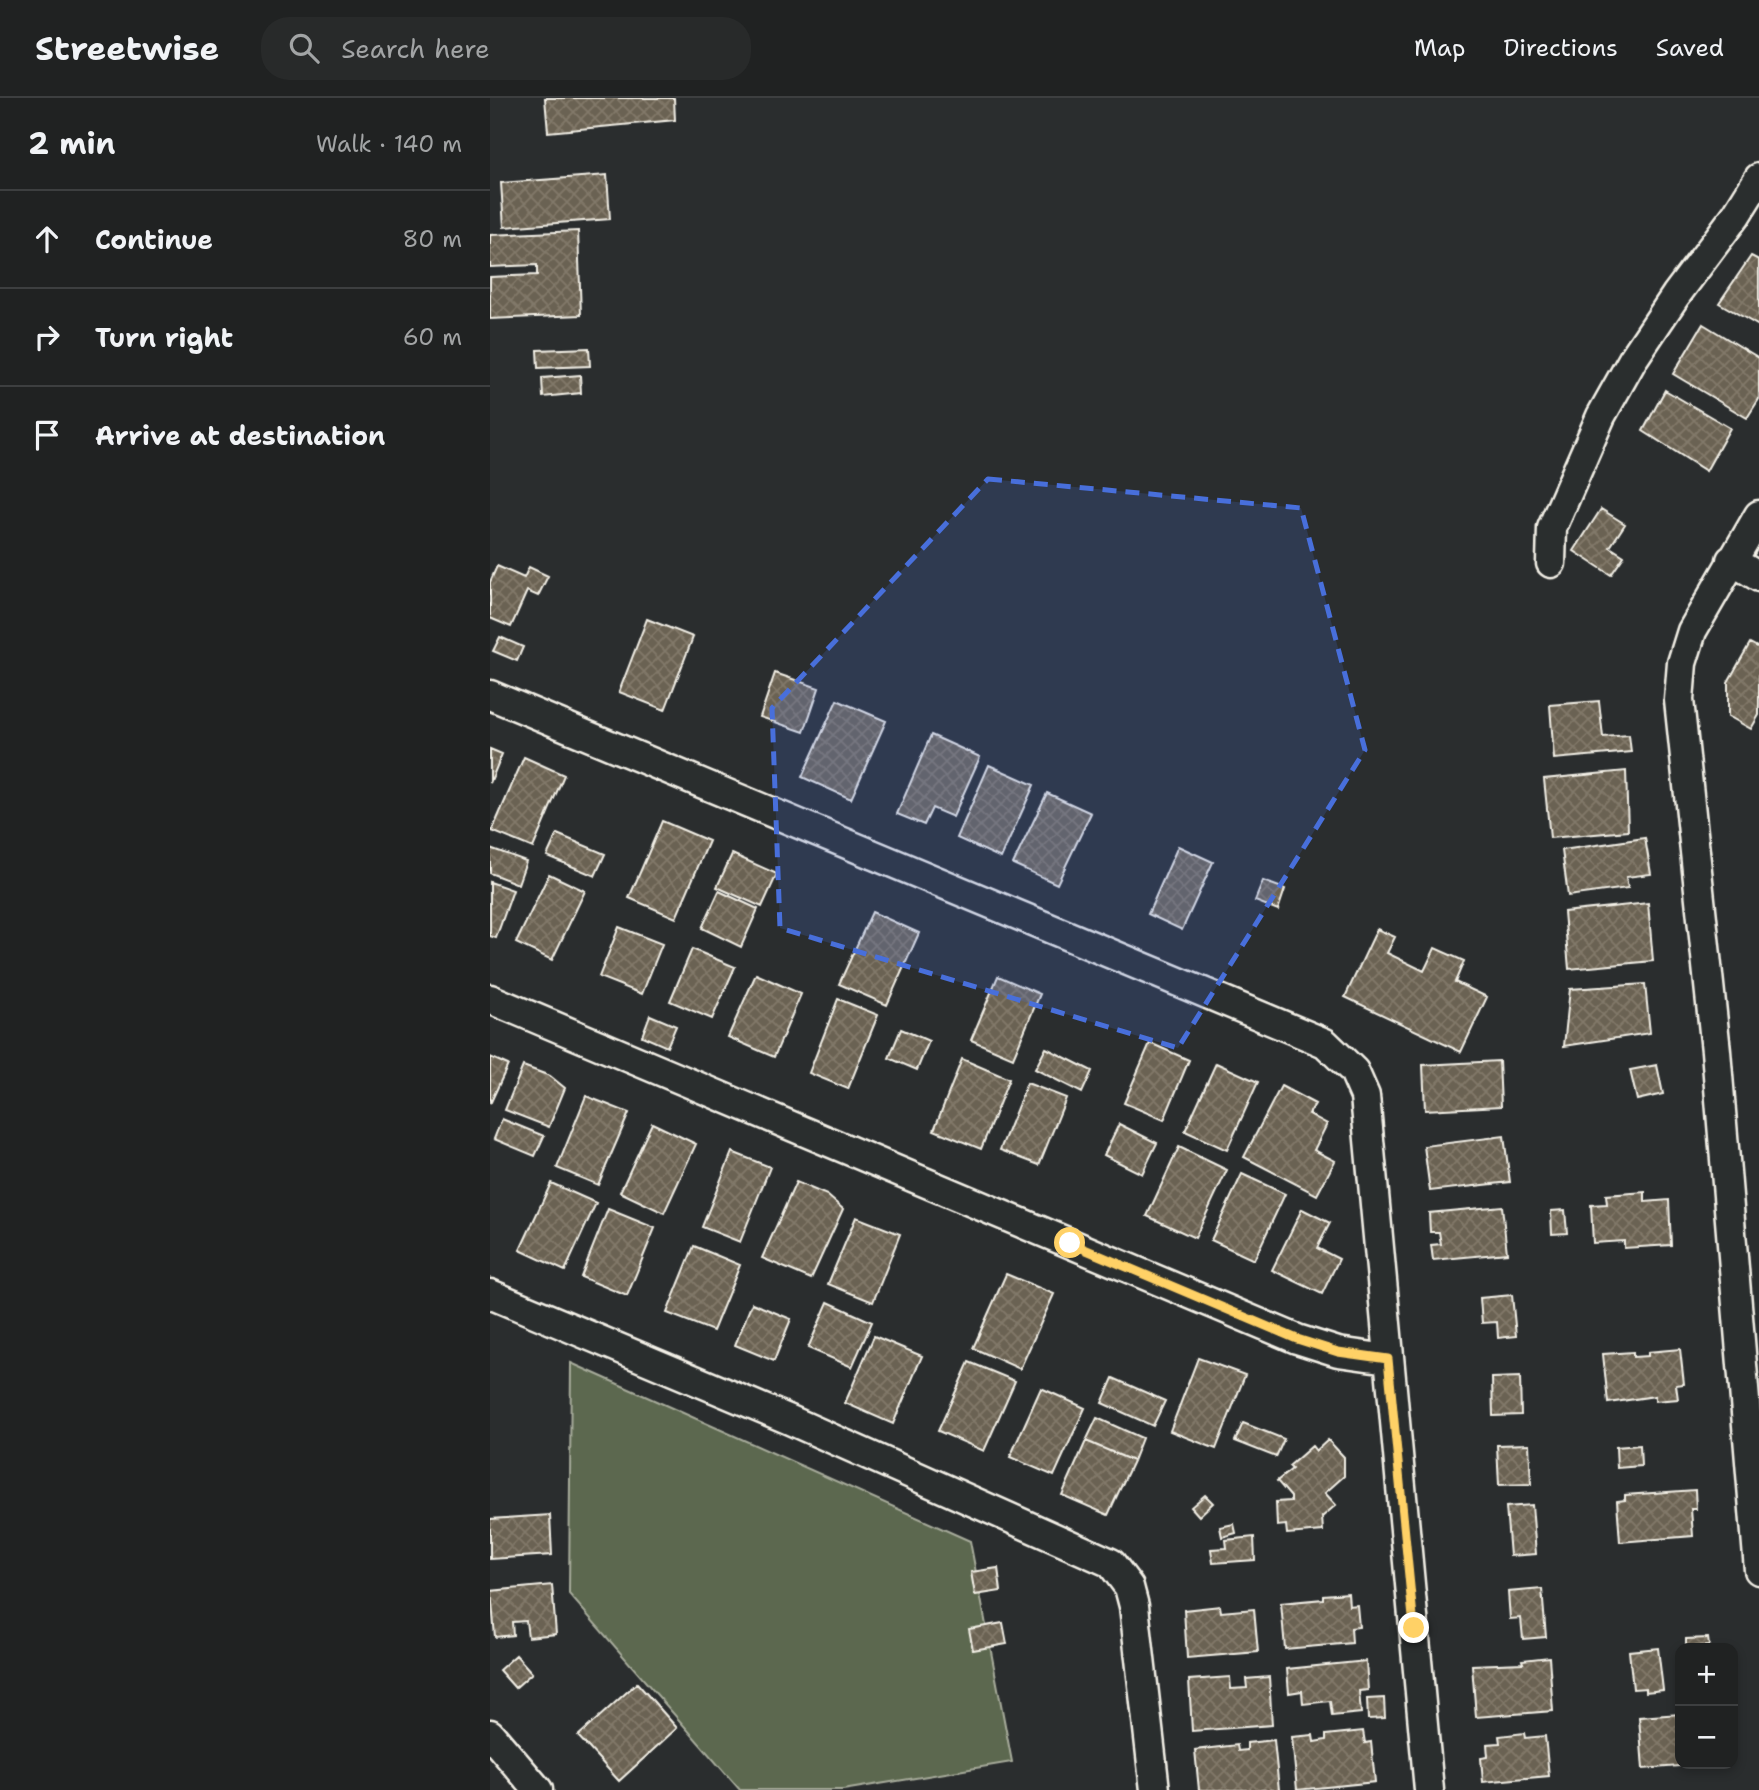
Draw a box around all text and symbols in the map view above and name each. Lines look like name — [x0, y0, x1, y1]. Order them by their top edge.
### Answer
search box — [261, 17, 751, 80]
text: Streetwise — [35, 26, 219, 71]
icon: search — [285, 29, 323, 67]
text: Search here — [341, 31, 490, 66]
text: Map — [1414, 32, 1465, 64]
text: Directions — [1503, 32, 1618, 64]
text: Saved — [1656, 32, 1724, 64]
text: 2 min — [28, 123, 115, 164]
text: Walk · 140 m — [316, 129, 462, 159]
icon: ahead — [28, 220, 66, 258]
text: Continue — [95, 222, 213, 257]
text: 80 m — [403, 224, 462, 254]
icon: right — [28, 318, 66, 356]
text: Turn right — [95, 320, 233, 355]
text: 60 m — [403, 322, 462, 352]
icon: arrive — [28, 416, 66, 454]
text: Arrive at destination — [95, 418, 385, 453]
route start — [1054, 1227, 1085, 1258]
route end — [1398, 1612, 1429, 1643]
map controls — [1675, 1643, 1738, 1769]
button: + — [1675, 1643, 1738, 1706]
button: − — [1675, 1706, 1738, 1769]

